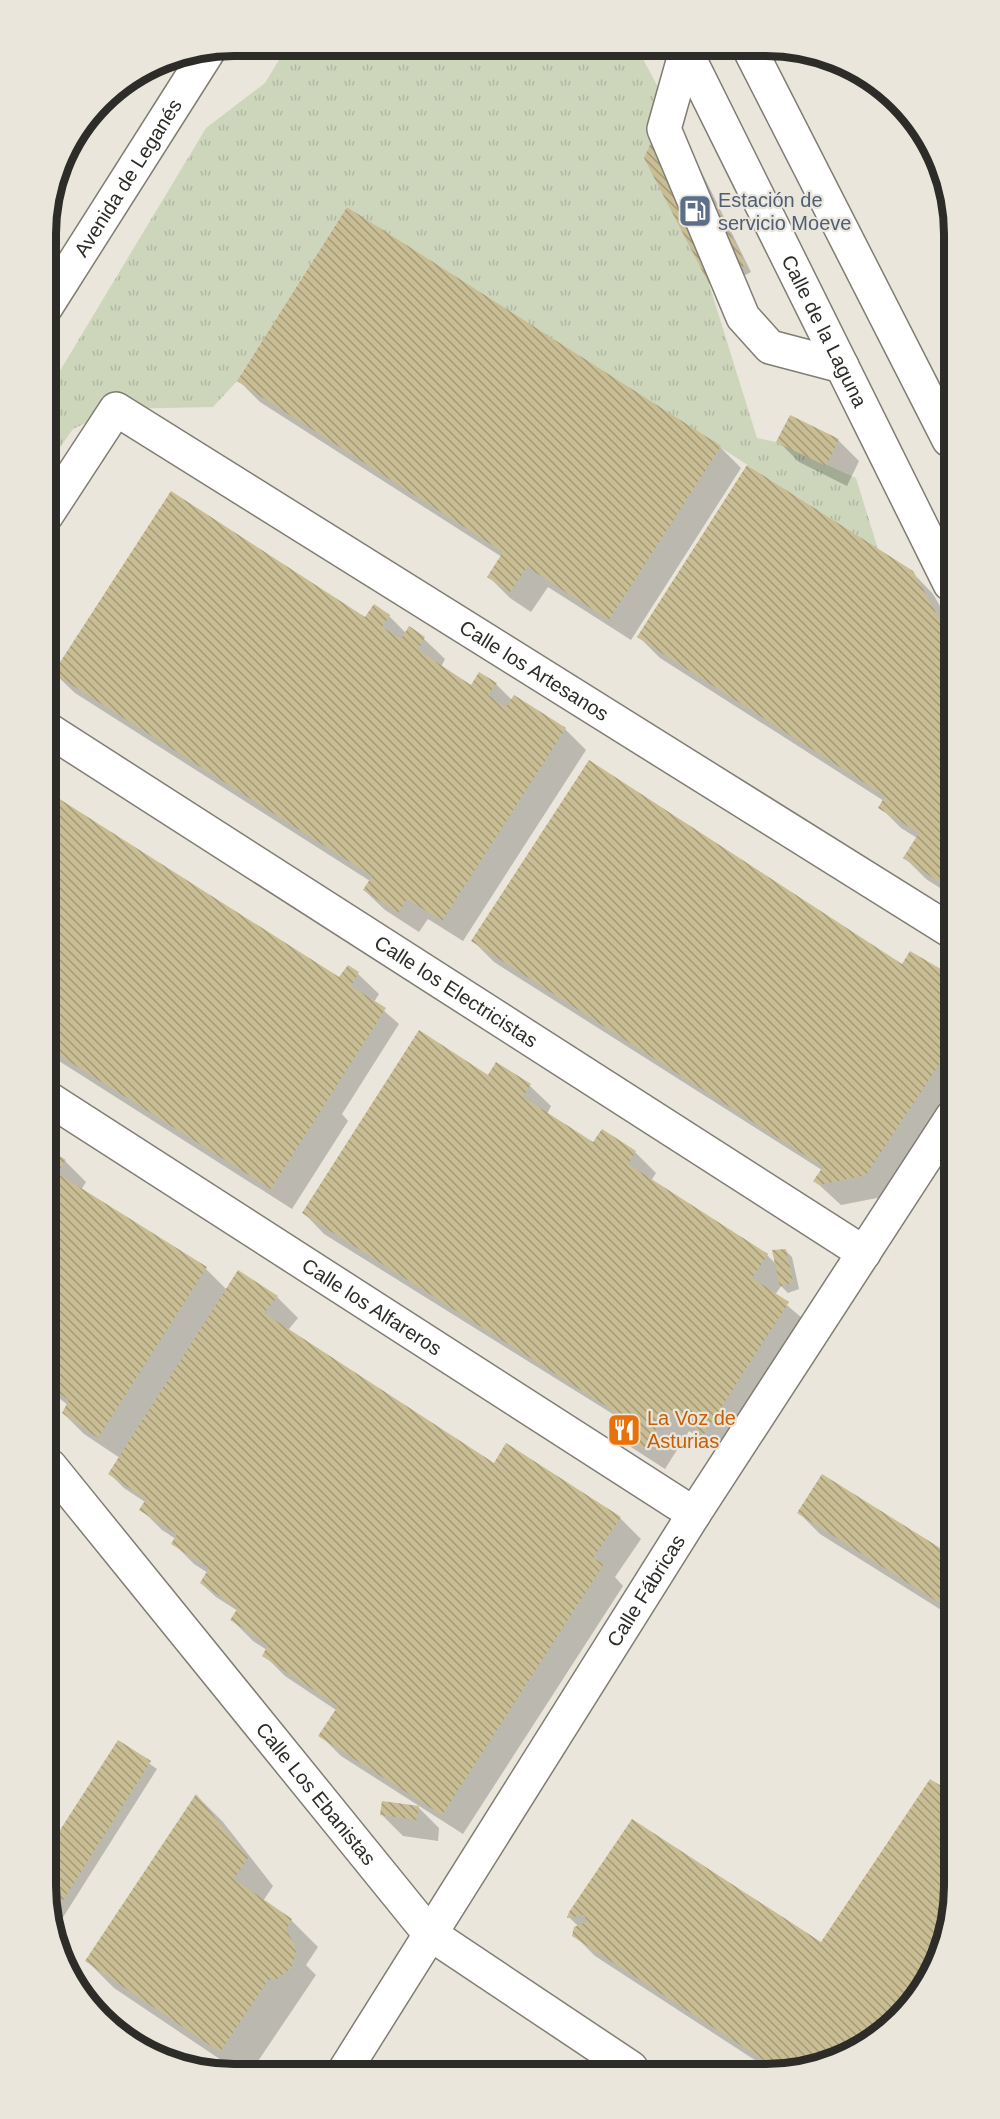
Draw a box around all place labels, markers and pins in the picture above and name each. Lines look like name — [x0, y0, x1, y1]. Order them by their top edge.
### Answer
place label: Estación de servicio Moeve — [718, 189, 851, 234]
fuel station icon: Estación de servicio Moeve — [677, 193, 713, 229]
place label: La Voz de Asturias — [647, 1407, 736, 1452]
restaurant icon: La Voz de Asturias — [606, 1412, 642, 1448]

